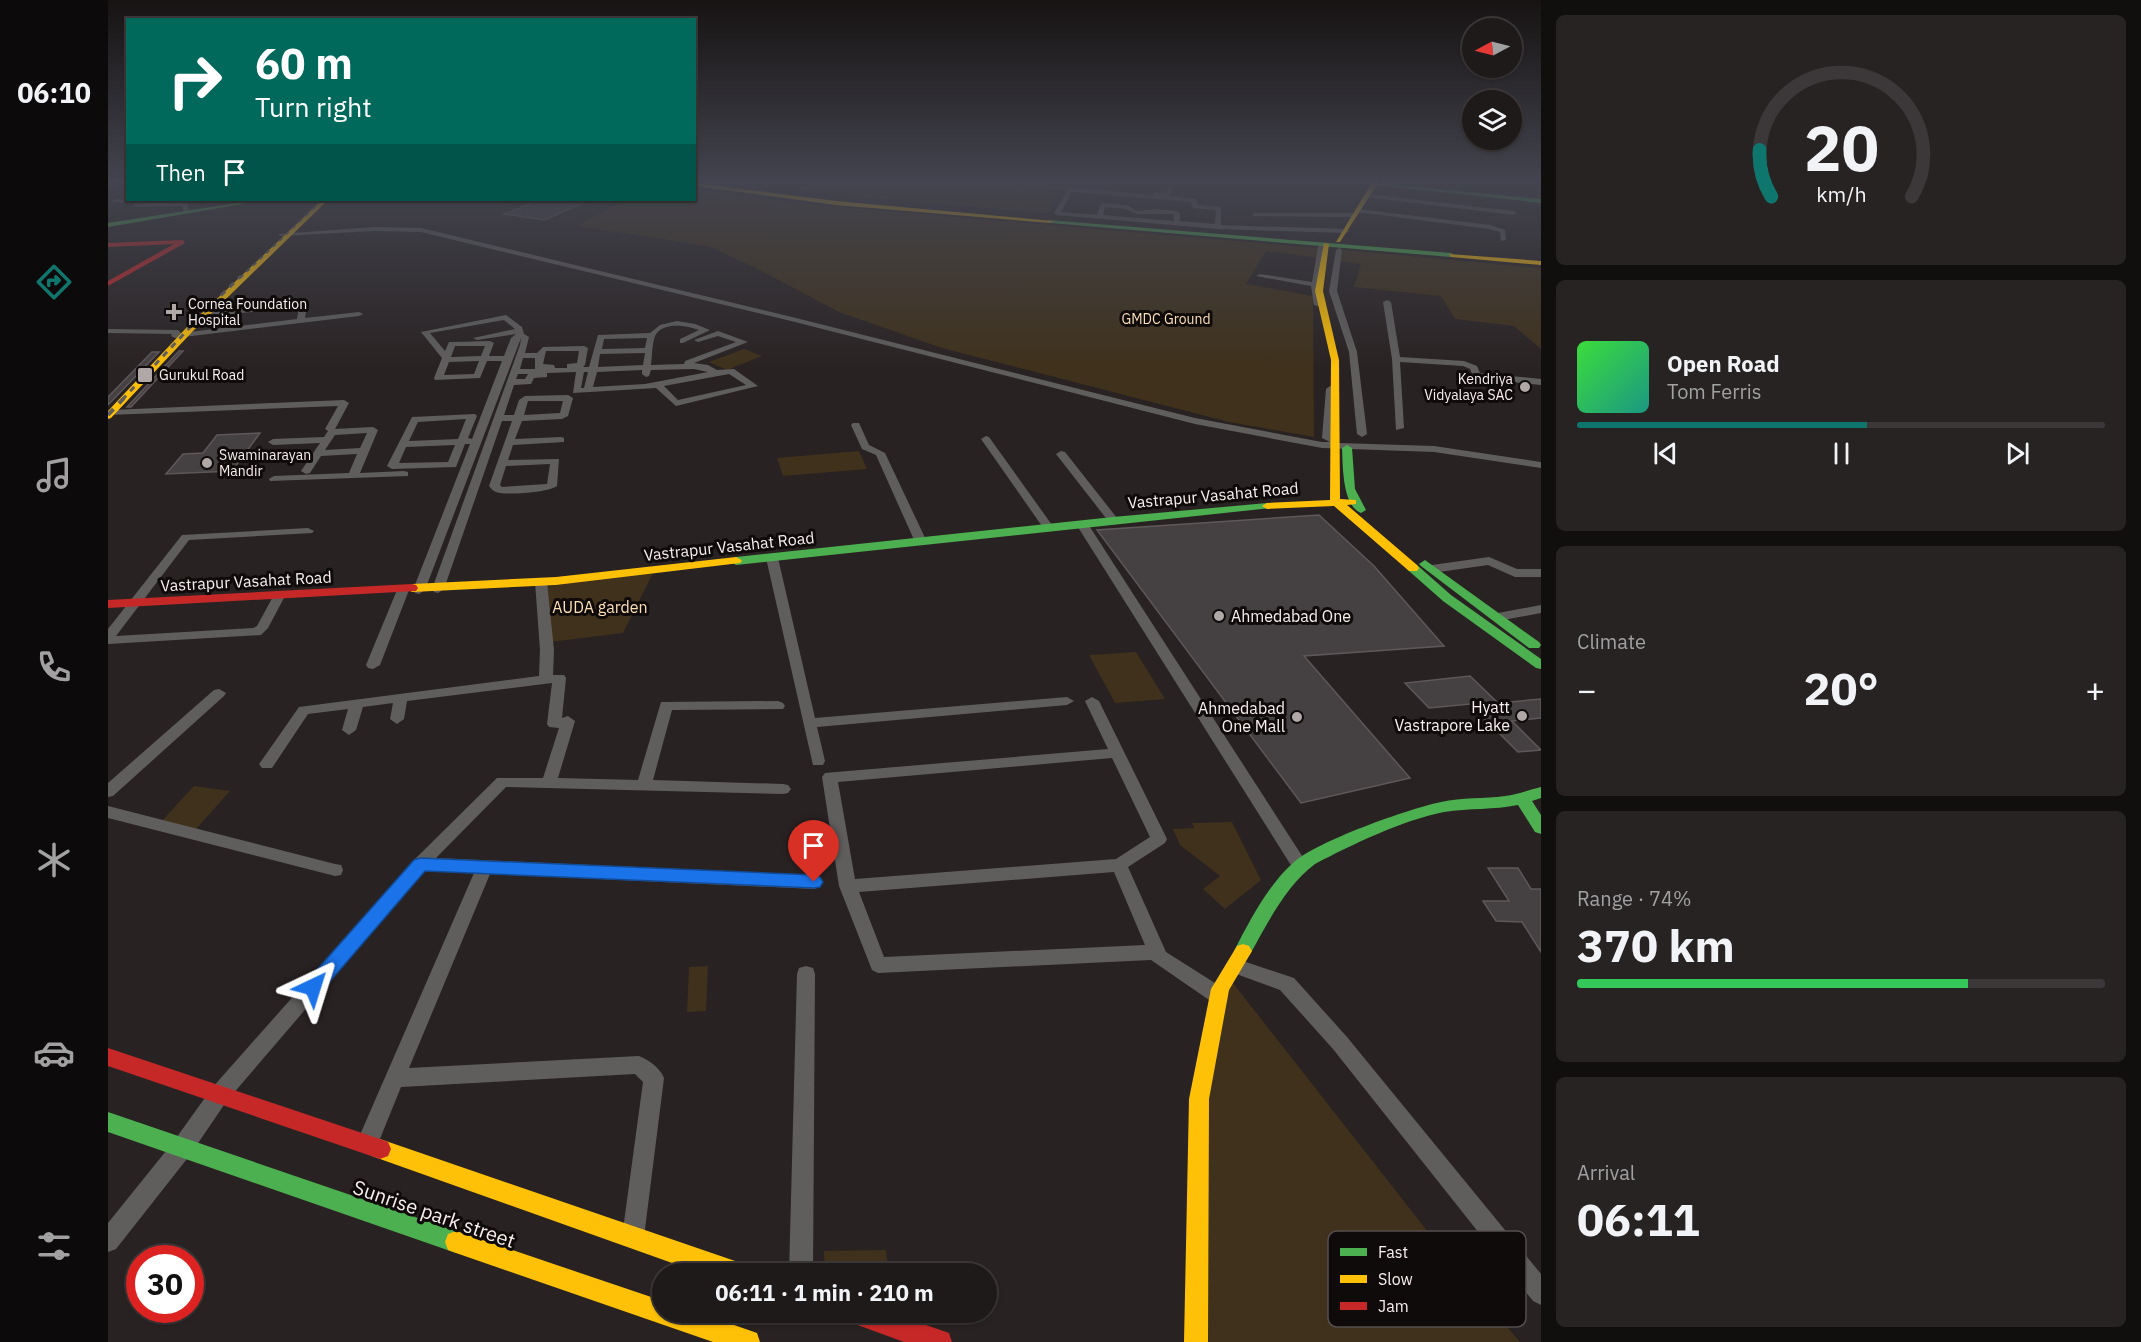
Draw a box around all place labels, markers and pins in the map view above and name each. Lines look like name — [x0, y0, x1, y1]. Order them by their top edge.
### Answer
place label: Cornea Foundation Hospital — [188, 295, 307, 329]
marker: Cornea Foundation Hospital — [165, 303, 183, 321]
marker: Gurukul Road — [136, 366, 154, 384]
place label: Gurukul Road — [159, 366, 244, 384]
place label: Kendriya Vidyalaya SAC — [1424, 370, 1514, 404]
marker: Kendriya Vidyalaya SAC — [1518, 380, 1532, 394]
place label: Swaminarayan Mandir — [219, 446, 311, 480]
marker: Swaminarayan Mandir — [200, 456, 214, 470]
place label: Ahmedabad One — [1231, 606, 1351, 626]
marker: Ahmedabad One — [1212, 609, 1226, 623]
place label: Hyatt Vastrapore Lake — [1394, 697, 1510, 735]
place label: Ahmedabad One Mall — [1198, 698, 1285, 736]
marker: Hyatt Vastrapore Lake — [1515, 709, 1529, 723]
marker: Ahmedabad One Mall — [1290, 710, 1304, 724]
pin — [788, 820, 839, 882]

